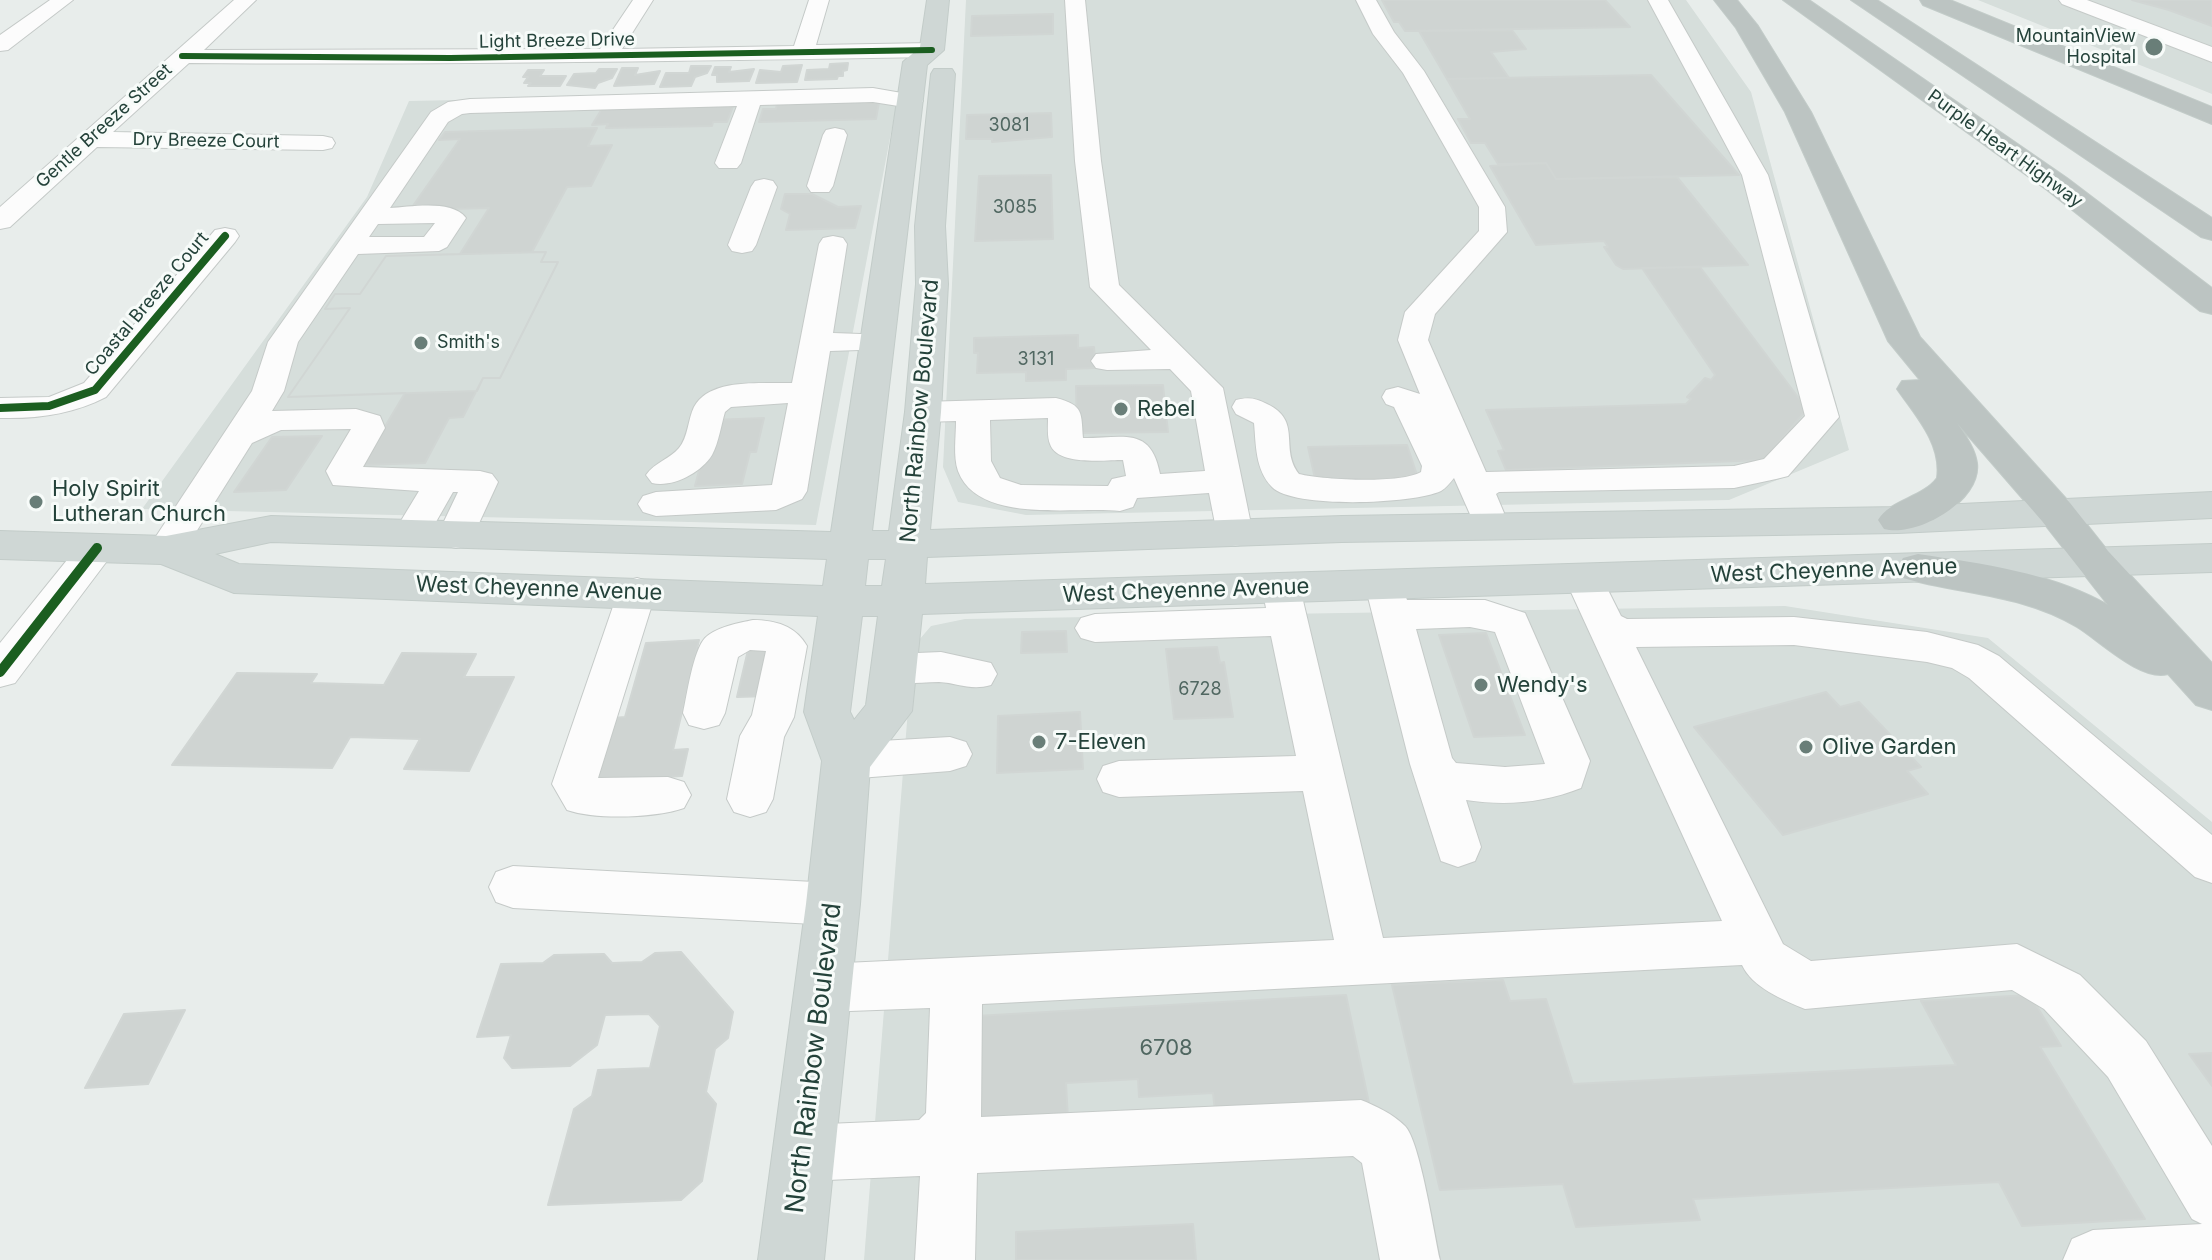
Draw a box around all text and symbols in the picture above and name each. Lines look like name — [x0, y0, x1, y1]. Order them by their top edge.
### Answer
place label: MountainView Hospital — [2016, 26, 2136, 68]
street label: Light Breeze Drive — [479, 29, 635, 53]
marker: MountainView Hospital — [2143, 36, 2165, 58]
street label: Gentle Breeze Street — [32, 59, 176, 193]
street label: Purple Heart Highway — [1923, 85, 2087, 213]
house number: 3081 — [989, 115, 1029, 137]
street label: Dry Breeze Court — [132, 129, 280, 153]
house number: 3085 — [993, 197, 1037, 219]
street label: Coastal Breeze Court — [81, 228, 213, 380]
street label: North Rainbow Boulevard — [895, 278, 945, 544]
place label: Smith's — [437, 332, 500, 354]
marker: Smith's — [412, 334, 430, 352]
house number: 3131 — [1018, 349, 1054, 371]
place label: Rebel — [1137, 396, 1195, 422]
marker: Rebel — [1112, 400, 1130, 418]
place label: Holy Spirit Lutheran Church — [52, 476, 226, 528]
marker: Holy Spirit Lutheran Church — [27, 493, 45, 511]
street label: West Cheyenne Avenue — [1710, 553, 1958, 589]
street label: West Cheyenne Avenue — [415, 571, 663, 607]
street label: West Cheyenne Avenue — [1062, 573, 1310, 609]
place label: Wendy's — [1497, 672, 1588, 698]
marker: Wendy's — [1472, 676, 1490, 694]
house number: 6728 — [1178, 679, 1222, 701]
place label: 7-Eleven — [1055, 729, 1146, 755]
marker: 7-Eleven — [1030, 733, 1048, 751]
place label: Olive Garden — [1822, 734, 1956, 760]
marker: Olive Garden — [1797, 738, 1815, 756]
street label: North Rainbow Boulevard — [779, 901, 849, 1215]
house number: 6708 — [1139, 1035, 1193, 1061]

